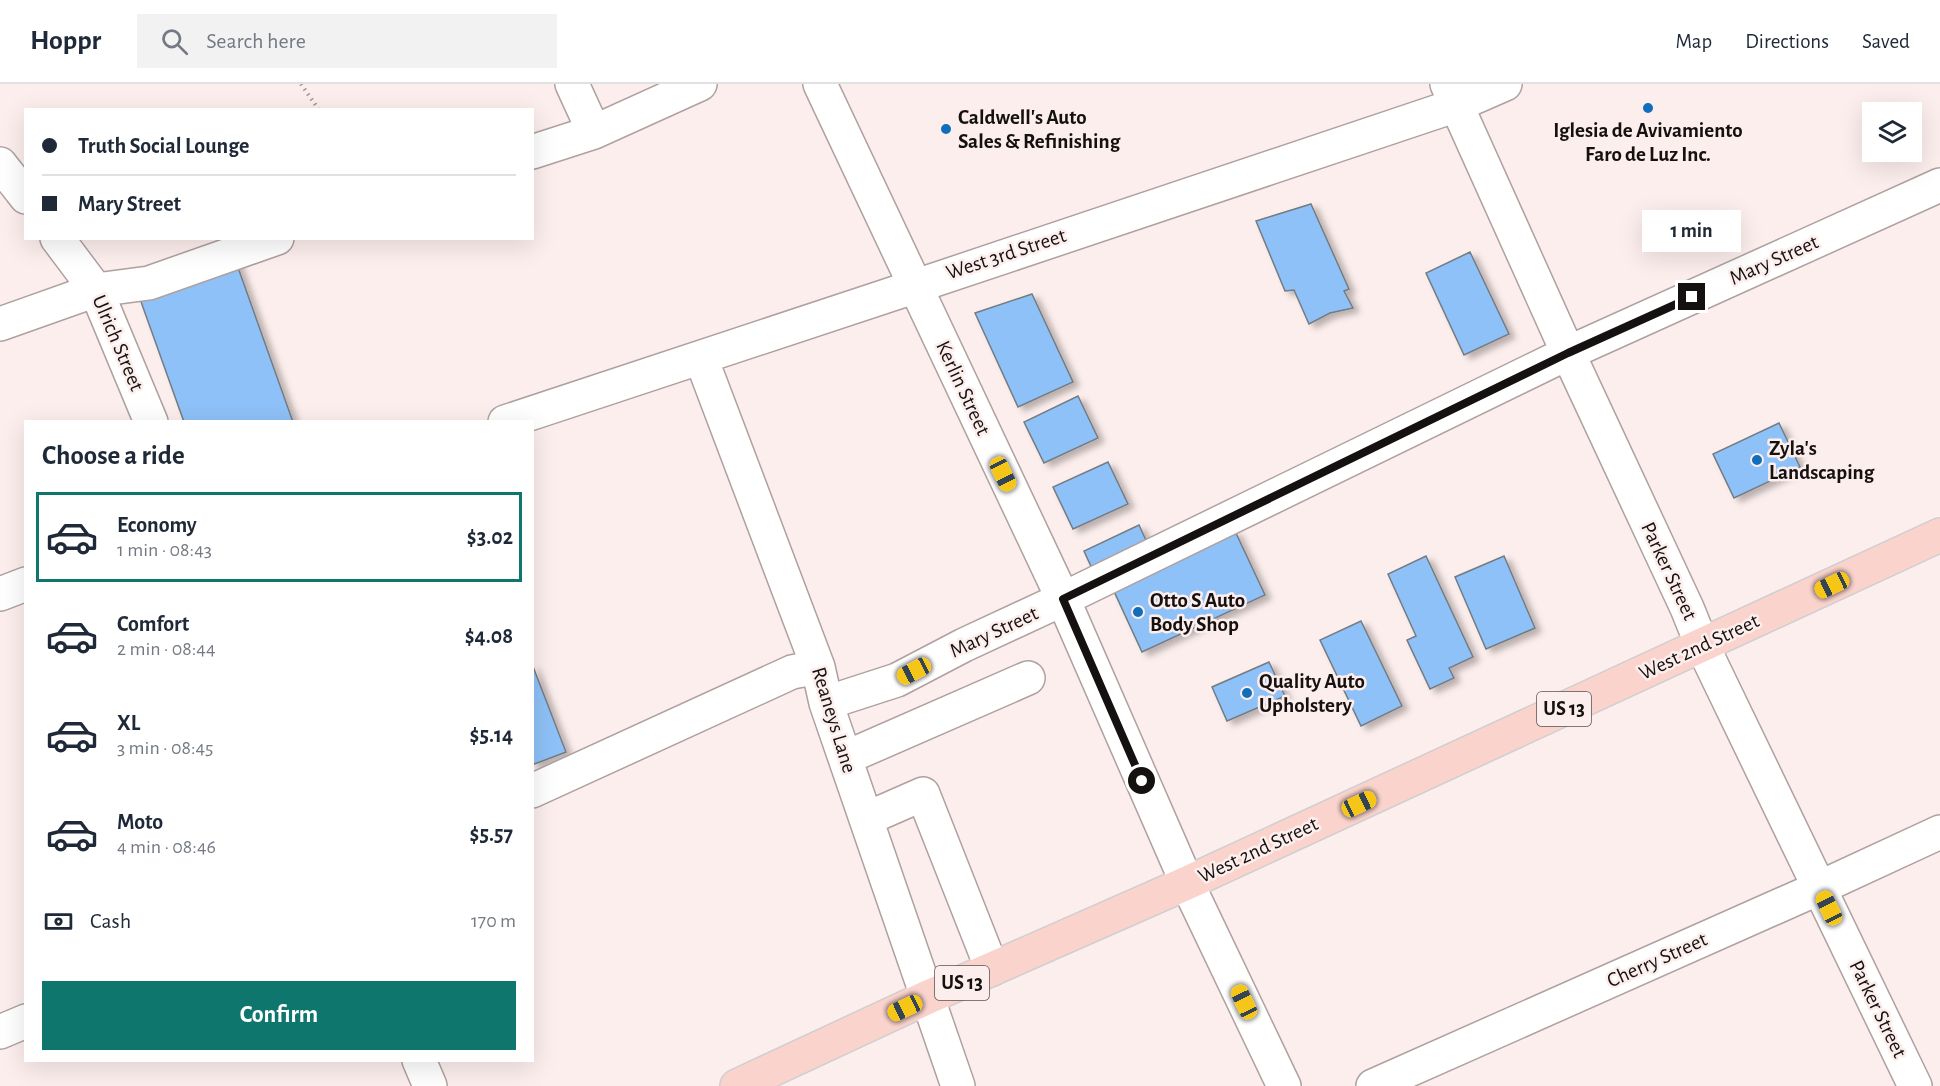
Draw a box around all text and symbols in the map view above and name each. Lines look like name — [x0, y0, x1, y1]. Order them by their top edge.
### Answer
search box — [137, 14, 557, 68]
icon: search — [158, 25, 191, 58]
text: Hoppr — [30, 27, 101, 55]
text: Search here — [206, 30, 306, 52]
text: Map — [1676, 31, 1712, 52]
text: Directions — [1745, 31, 1829, 52]
text: Saved — [1862, 31, 1910, 52]
marker: Iglesia de Avivamiento Faro de Luz Inc. — [1641, 101, 1655, 115]
map controls — [1862, 102, 1922, 162]
button: layers — [1862, 102, 1922, 162]
place label: Caldwell's Auto Sales & Refinishing — [958, 107, 1121, 152]
place label: Iglesia de Avivamiento Faro de Luz Inc. — [1553, 120, 1743, 165]
marker: Caldwell's Auto Sales & Refinishing — [939, 122, 953, 136]
text: Truth Social Lounge — [78, 135, 249, 157]
text: Mary Street — [78, 193, 181, 215]
callout: 1 min — [1642, 210, 1742, 252]
text: 1 min — [1670, 221, 1713, 241]
street label: West 3rd Street — [943, 225, 1069, 283]
street label: Mary Street — [1726, 231, 1822, 289]
route end — [1678, 283, 1705, 310]
street label: Ulrich Street — [88, 292, 148, 394]
street label: Kerlin Street — [932, 338, 994, 439]
place label: Zyla's Landscaping — [1769, 438, 1875, 483]
text: Choose a ride — [42, 442, 185, 469]
marker: Zyla's Landscaping — [1750, 453, 1764, 467]
car — [987, 454, 1019, 494]
icon: car — [45, 510, 99, 564]
text: Economy — [117, 514, 197, 536]
street label: Parker Street — [1637, 519, 1701, 623]
text: $3.02 — [467, 526, 513, 548]
text: 1 min · 08:43 — [117, 540, 212, 560]
car — [1812, 569, 1852, 601]
place label: Otto S Auto Body Shop — [1150, 590, 1245, 635]
street label: Mary Street — [947, 602, 1042, 662]
marker: Otto S Auto Body Shop — [1131, 605, 1145, 619]
icon: car — [45, 609, 99, 663]
street label: West 2nd Street — [1636, 610, 1762, 684]
text: Comfort — [117, 613, 189, 635]
text: $4.08 — [465, 625, 513, 647]
text: 2 min · 08:44 — [117, 639, 216, 659]
car — [894, 655, 934, 687]
street label: Reaneys Lane — [808, 665, 860, 775]
place label: Quality Auto Upholstery — [1259, 671, 1365, 716]
marker: Quality Auto Upholstery — [1240, 686, 1254, 700]
road number: US 13 — [1537, 692, 1591, 726]
icon: car — [45, 708, 99, 762]
text: XL — [117, 712, 140, 734]
text: $5.14 — [470, 724, 513, 746]
text: 3 min · 08:45 — [117, 738, 213, 758]
route start — [1128, 767, 1155, 794]
car — [1339, 788, 1379, 820]
icon: car — [45, 807, 99, 861]
text: Moto — [117, 811, 163, 833]
street label: West 2nd Street — [1195, 813, 1321, 887]
text: $5.57 — [470, 823, 513, 845]
text: 4 min · 08:46 — [117, 837, 216, 857]
car — [1813, 888, 1845, 928]
icon: cash — [42, 905, 75, 938]
text: Cash — [90, 910, 131, 932]
text: 170 m — [471, 911, 516, 931]
street label: Cherry Street — [1604, 928, 1711, 991]
street label: Parker Street — [1845, 957, 1911, 1061]
road number: US 13 — [935, 966, 989, 1000]
button: Confirm — [42, 981, 516, 1050]
car — [1228, 982, 1260, 1022]
car — [885, 992, 925, 1024]

